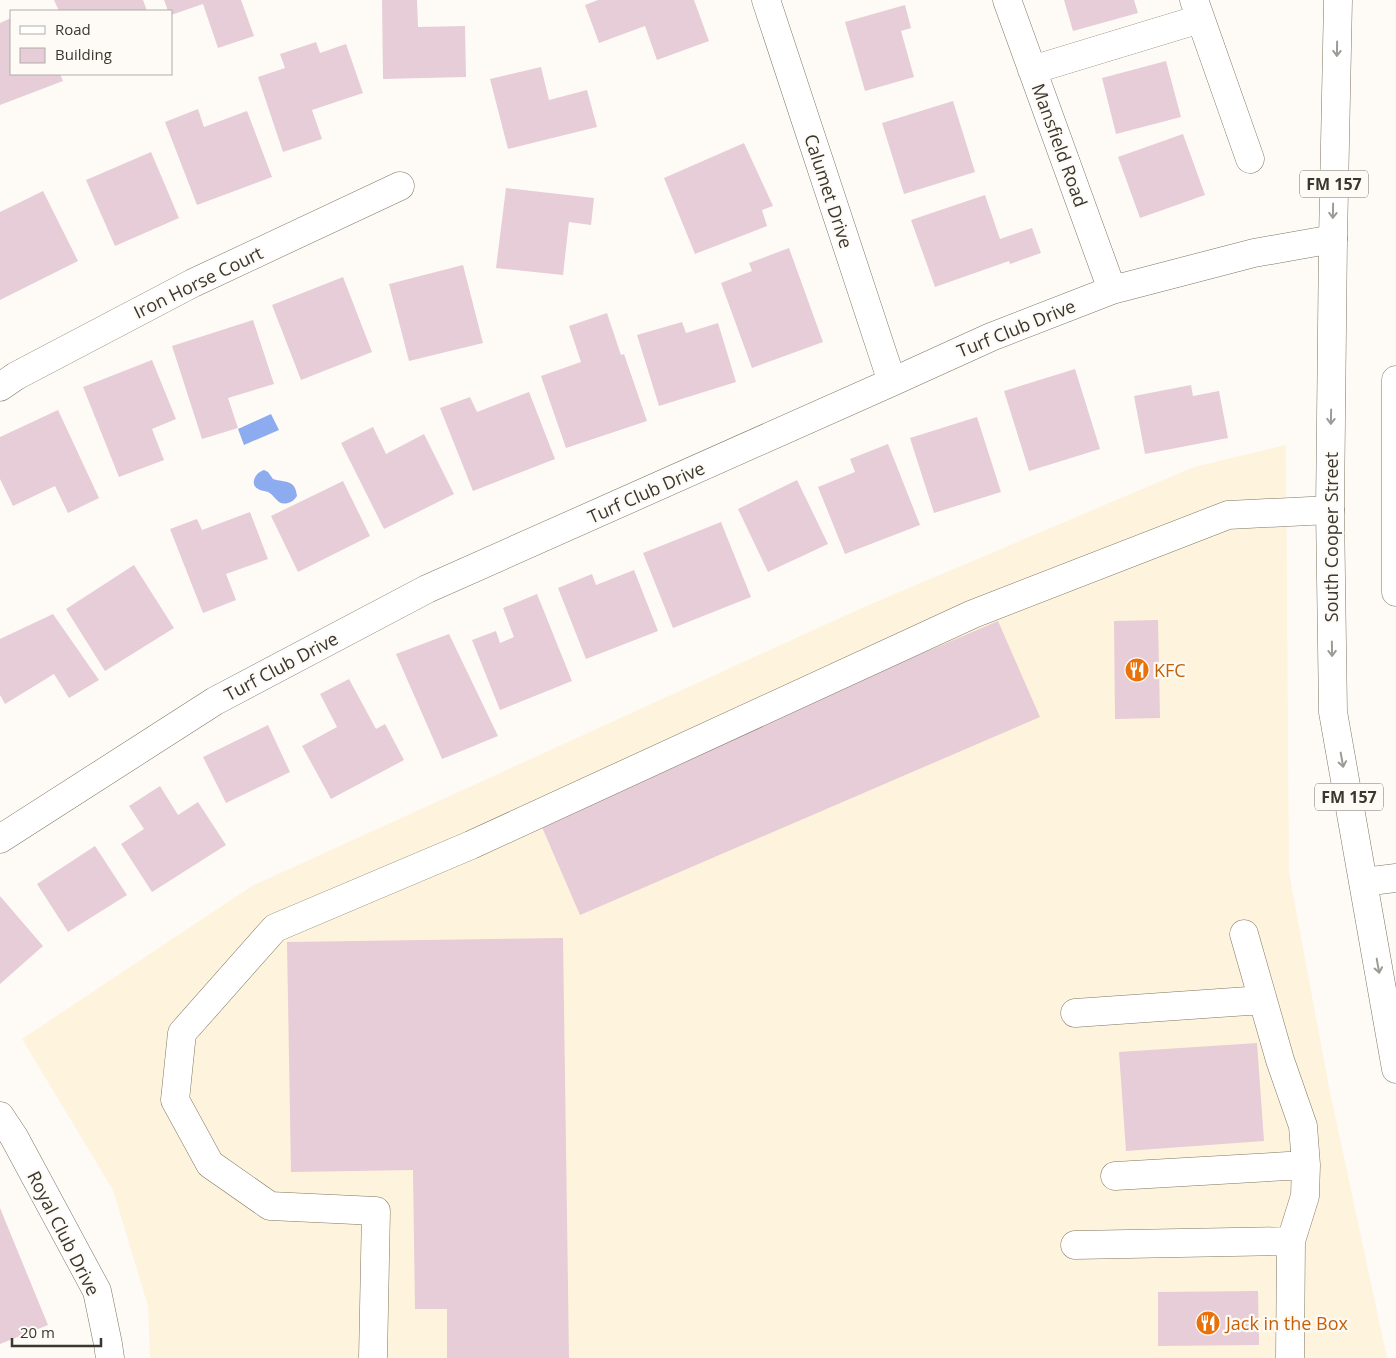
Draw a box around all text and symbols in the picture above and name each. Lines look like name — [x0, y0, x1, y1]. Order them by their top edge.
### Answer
legend — [10, 10, 172, 75]
text: Road — [55, 19, 91, 39]
one-way arrow — [1332, 40, 1342, 56]
text: Building — [55, 44, 112, 64]
street label: Mansfield Road — [1027, 80, 1093, 210]
street label: Calumet Drive — [799, 131, 859, 251]
road number: FM 157 — [1300, 170, 1368, 198]
one-way arrow — [1329, 203, 1338, 219]
street label: Iron Horse Court — [129, 240, 267, 324]
street label: Turf Club Drive — [953, 293, 1079, 363]
one-way arrow — [1326, 408, 1336, 424]
street label: South Cooper Street — [1319, 452, 1343, 622]
street label: Turf Club Drive — [584, 455, 708, 529]
street label: Turf Club Drive — [220, 626, 342, 706]
one-way arrow — [1327, 640, 1337, 657]
restaurant icon: KFC — [1124, 657, 1150, 683]
place label: KFC — [1154, 658, 1186, 682]
one-way arrow — [1338, 752, 1347, 768]
road number: FM 157 — [1315, 784, 1383, 810]
one-way arrow — [1374, 958, 1384, 974]
street label: Royal Club Drive — [22, 1167, 106, 1299]
restaurant icon: Jack in the Box — [1195, 1310, 1221, 1336]
place label: Jack in the Box — [1224, 1311, 1349, 1335]
scale bar — [12, 1316, 101, 1348]
text: 20 m — [20, 1322, 55, 1342]

